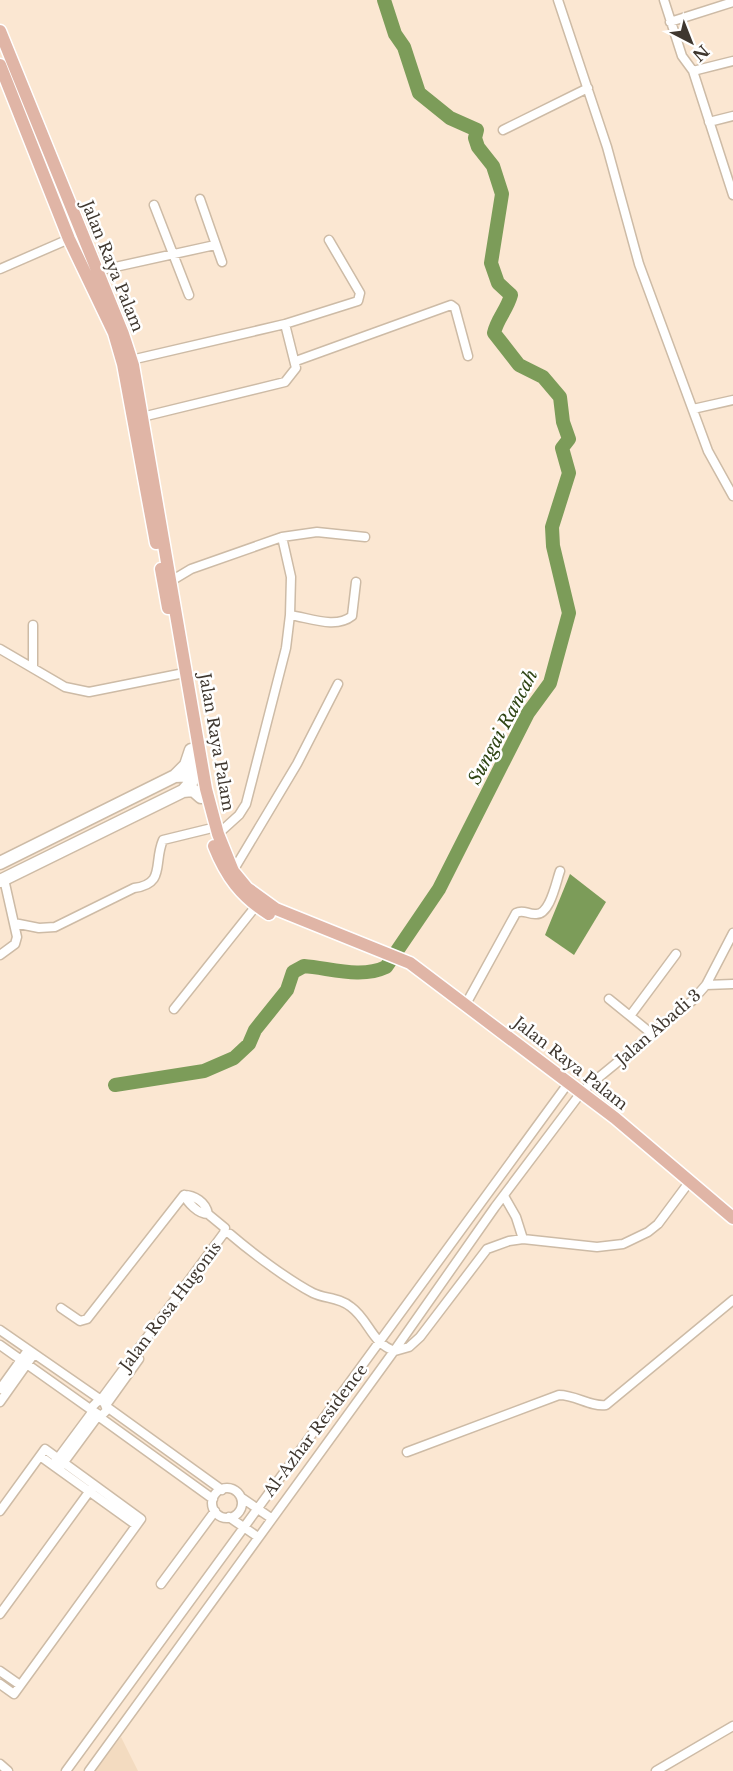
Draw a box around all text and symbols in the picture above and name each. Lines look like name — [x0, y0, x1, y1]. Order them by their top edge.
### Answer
north arrow — [661, 12, 721, 72]
text: N — [689, 41, 713, 66]
street label: Jalan Raya Palam — [77, 196, 148, 335]
water label: Sungai Rancah — [463, 666, 543, 788]
street label: Jalan Raya Palam — [195, 670, 239, 813]
street label: Jalan Abadi 3 — [610, 985, 705, 1071]
street label: Jalan Raya Palam — [508, 1011, 632, 1114]
street label: Jalan Rosa Hugonis — [114, 1237, 225, 1376]
street label: Al-Azhar Residence — [258, 1360, 371, 1501]

